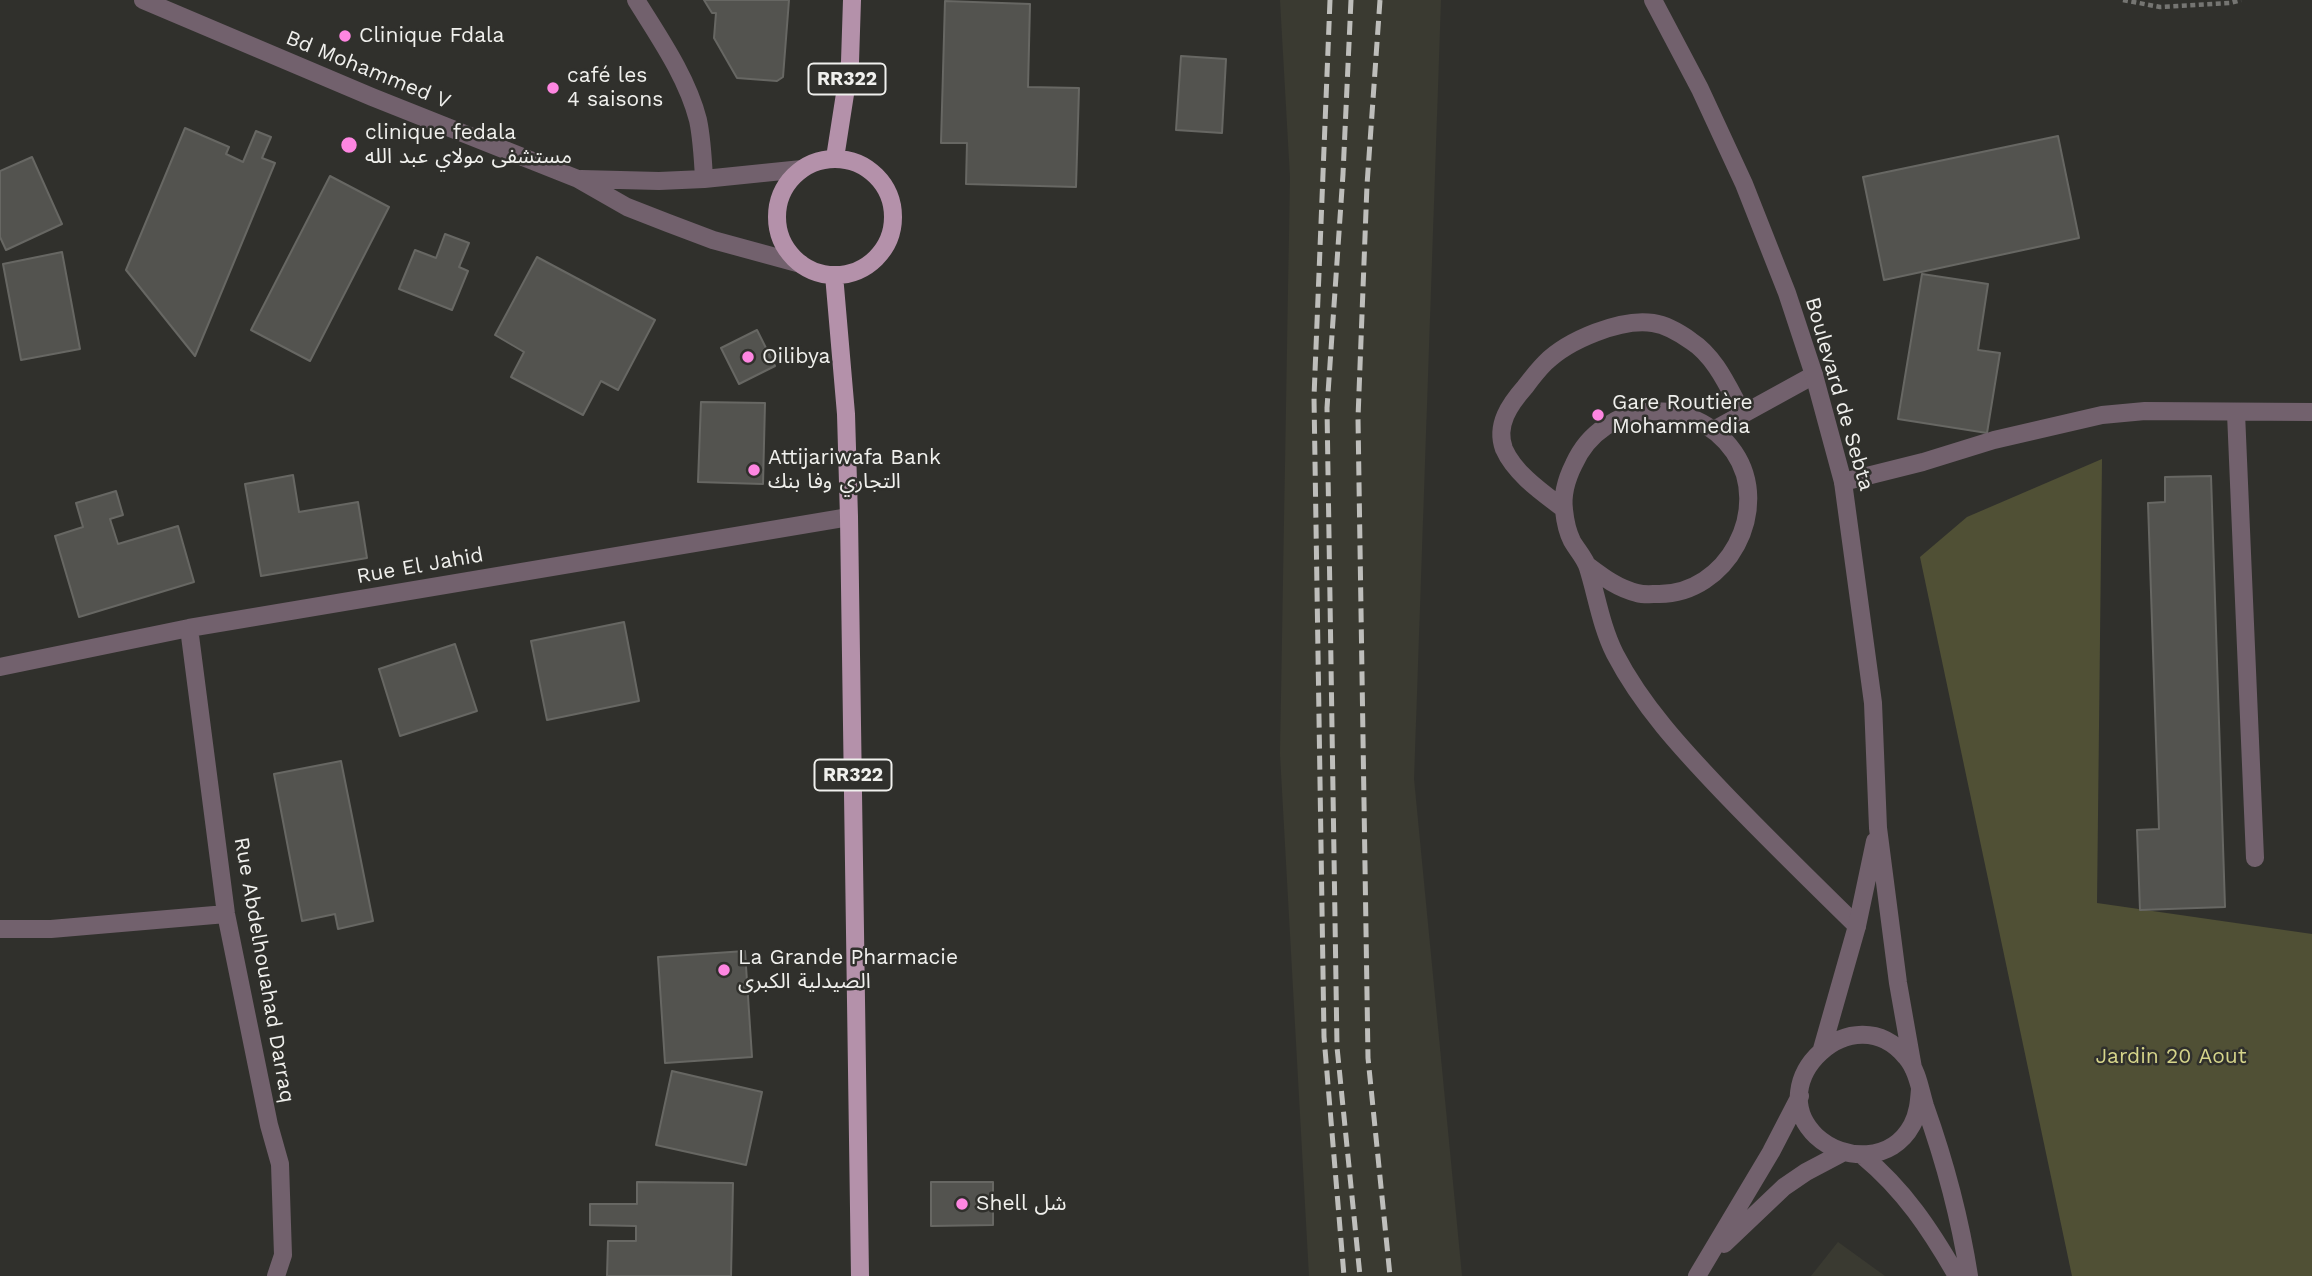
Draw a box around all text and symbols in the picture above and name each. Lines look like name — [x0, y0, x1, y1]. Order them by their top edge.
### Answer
place label: Clinique Fdala — [359, 23, 504, 49]
street label: Bd Mohammed V — [282, 25, 454, 115]
marker: Clinique Fdala — [337, 28, 353, 44]
place label: café les 4 saisons — [567, 63, 663, 113]
road number: RR322 — [808, 64, 886, 94]
marker: café les 4 saisons — [545, 80, 561, 96]
place label: clinique fedala مستشفى مولاي عبد الله — [365, 120, 572, 170]
marker: clinique fedala مستشفى مولاي عبد الله — [339, 135, 359, 155]
street label: Boulevard de Sebta — [1799, 294, 1879, 494]
place label: Oilibya — [762, 344, 831, 370]
marker: Oilibya — [740, 349, 756, 365]
place label: Gare Routière Mohammedia — [1612, 390, 1753, 440]
marker: Gare Routière Mohammedia — [1590, 407, 1606, 423]
place label: Attijariwafa Bank التجاري وفا بنك — [768, 445, 941, 495]
marker: Attijariwafa Bank التجاري وفا بنك — [746, 462, 762, 478]
street label: Rue El Jahid — [355, 542, 485, 590]
road number: RR322 — [814, 760, 892, 790]
street label: Rue Abdelhouahad Darraq — [228, 835, 300, 1105]
place label: La Grande Pharmacie الصيدلية الكبرى — [738, 945, 958, 995]
marker: La Grande Pharmacie الصيدلية الكبرى — [716, 962, 732, 978]
park label: Jardin 20 Aout — [2095, 1044, 2247, 1070]
place label: Shell شل — [976, 1191, 1066, 1217]
marker: Shell شل — [954, 1196, 970, 1212]

